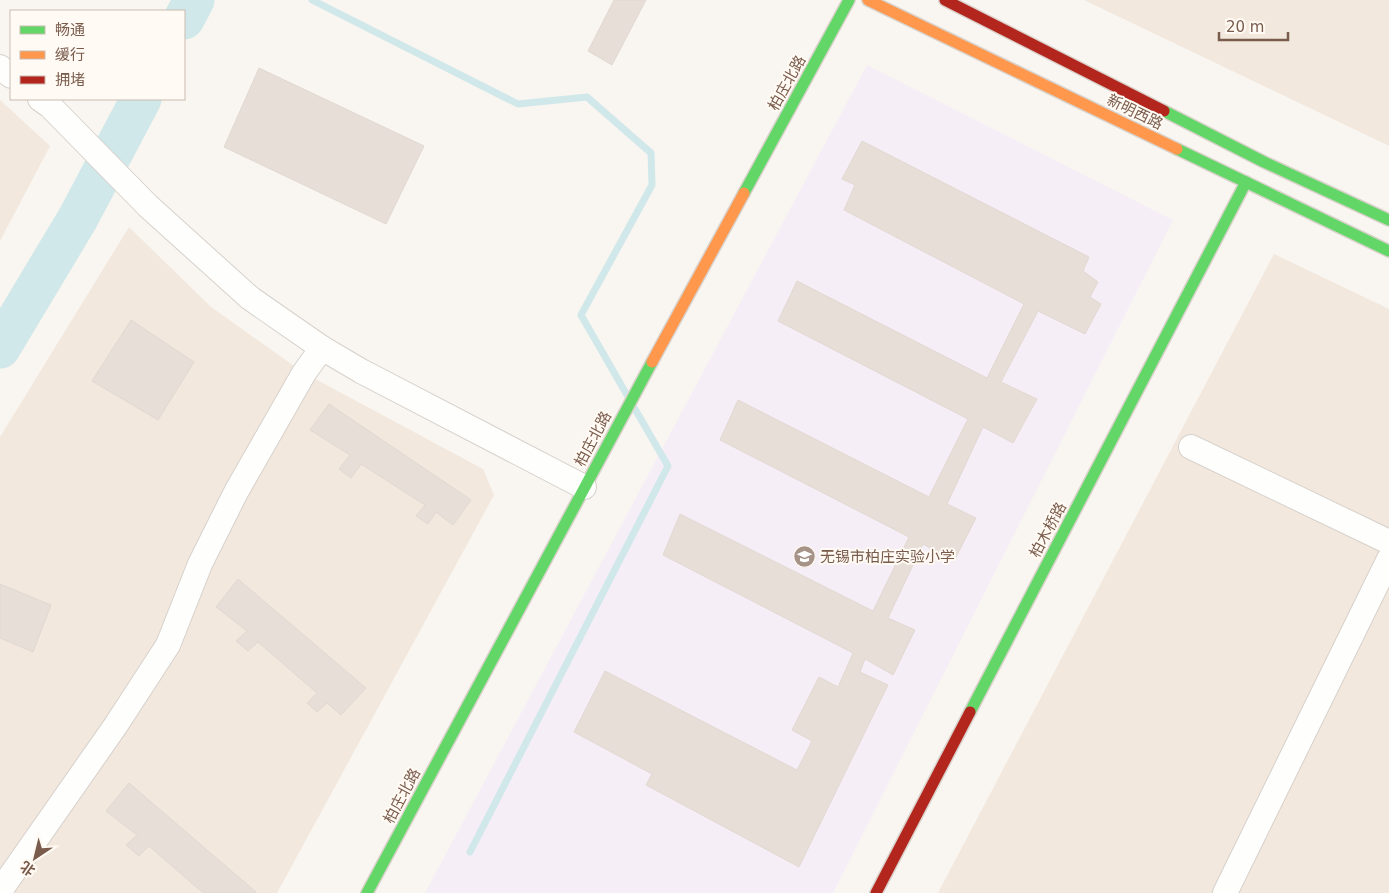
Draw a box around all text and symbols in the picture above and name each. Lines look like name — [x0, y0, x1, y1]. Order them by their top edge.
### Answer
legend — [10, 10, 185, 100]
scale bar — [1219, 10, 1288, 42]
text: 20 m — [1226, 18, 1264, 36]
text: 畅通 — [55, 21, 85, 39]
text: 缓行 — [55, 46, 85, 64]
street label: 柏庄北路 — [765, 52, 809, 114]
text: 拥堵 — [55, 71, 85, 89]
street label: 新明西路 — [1104, 91, 1166, 133]
street label: 柏庄北路 — [571, 408, 615, 470]
street label: 柏木桥路 — [1026, 499, 1070, 561]
school or university icon: 无锡市柏庄实验小学 — [792, 545, 816, 569]
place label: 无锡市柏庄实验小学 — [820, 548, 955, 566]
street label: 柏庄北路 — [380, 765, 424, 827]
north arrow — [10, 833, 60, 883]
text: 北 — [17, 858, 38, 879]

